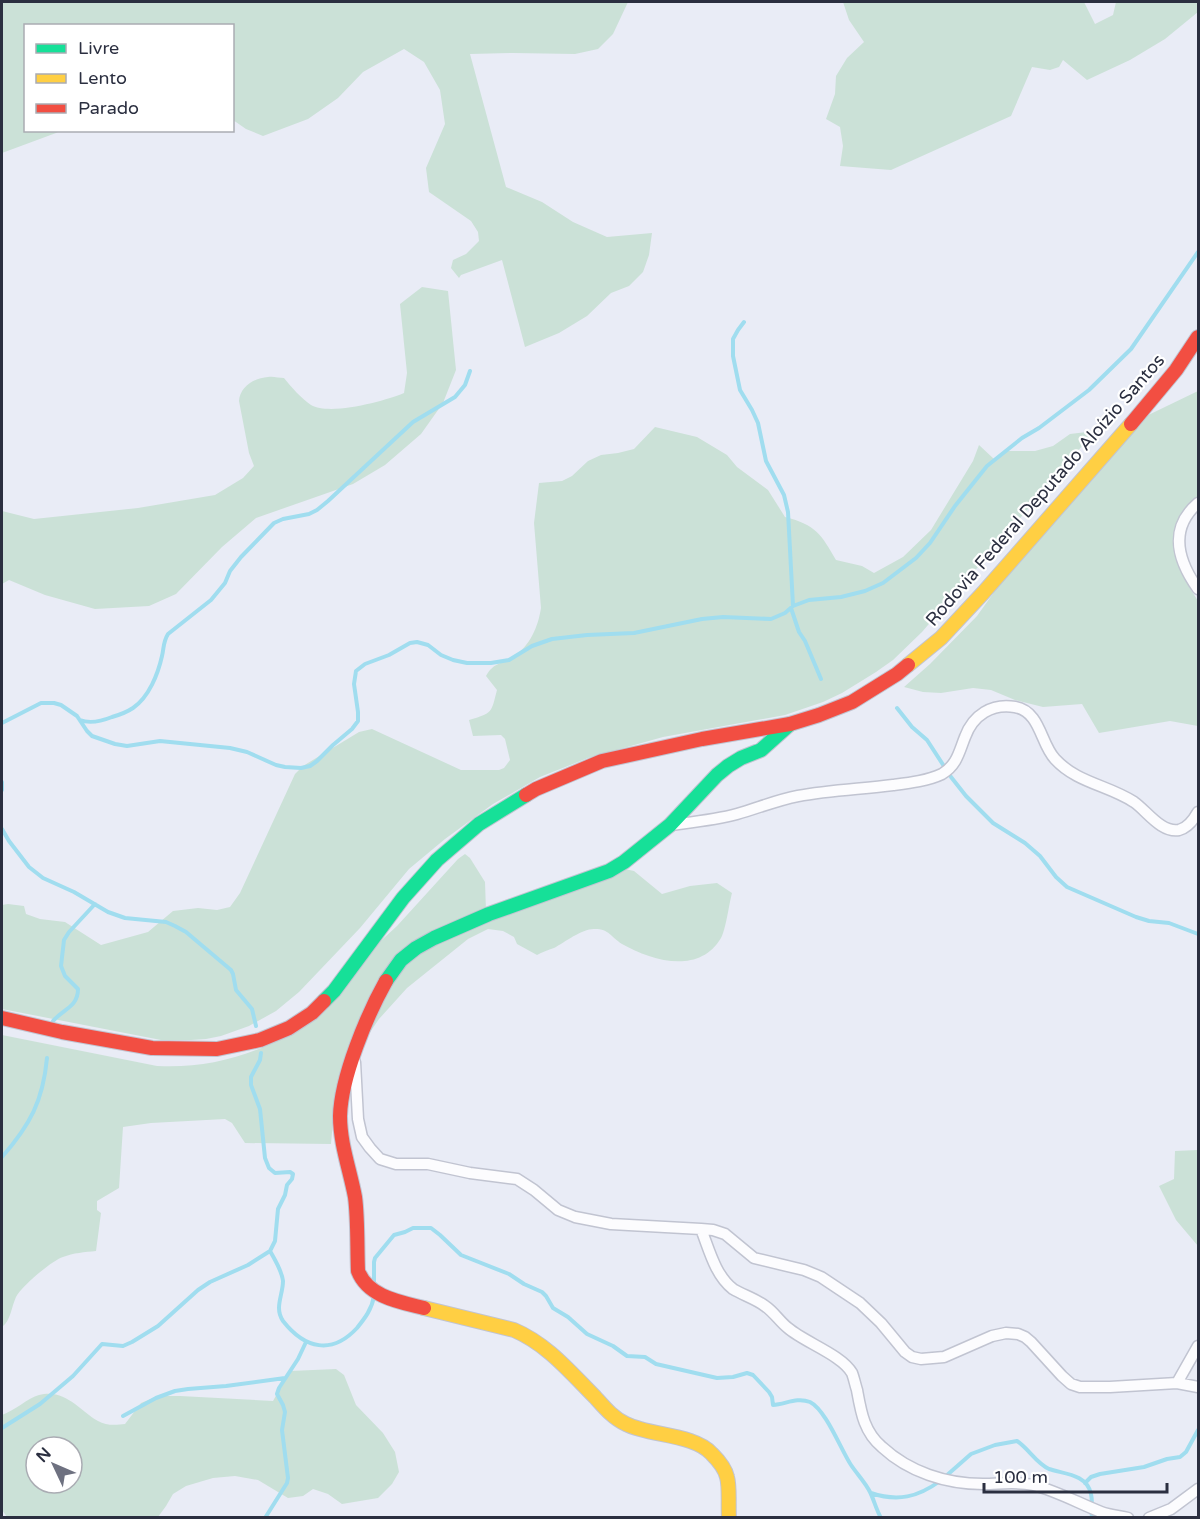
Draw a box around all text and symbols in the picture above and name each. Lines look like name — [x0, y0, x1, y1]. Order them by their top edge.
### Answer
legend — [24, 24, 234, 132]
text: Livre — [78, 37, 119, 59]
text: Lento — [78, 67, 127, 89]
text: Parado — [78, 97, 139, 119]
street label: Rodovia Federal Deputado Aloízio Santos — [921, 350, 1169, 630]
north arrow — [24, 1435, 84, 1495]
text: N — [32, 1444, 56, 1467]
scale bar — [984, 1456, 1167, 1494]
text: 100 m — [993, 1466, 1048, 1488]

